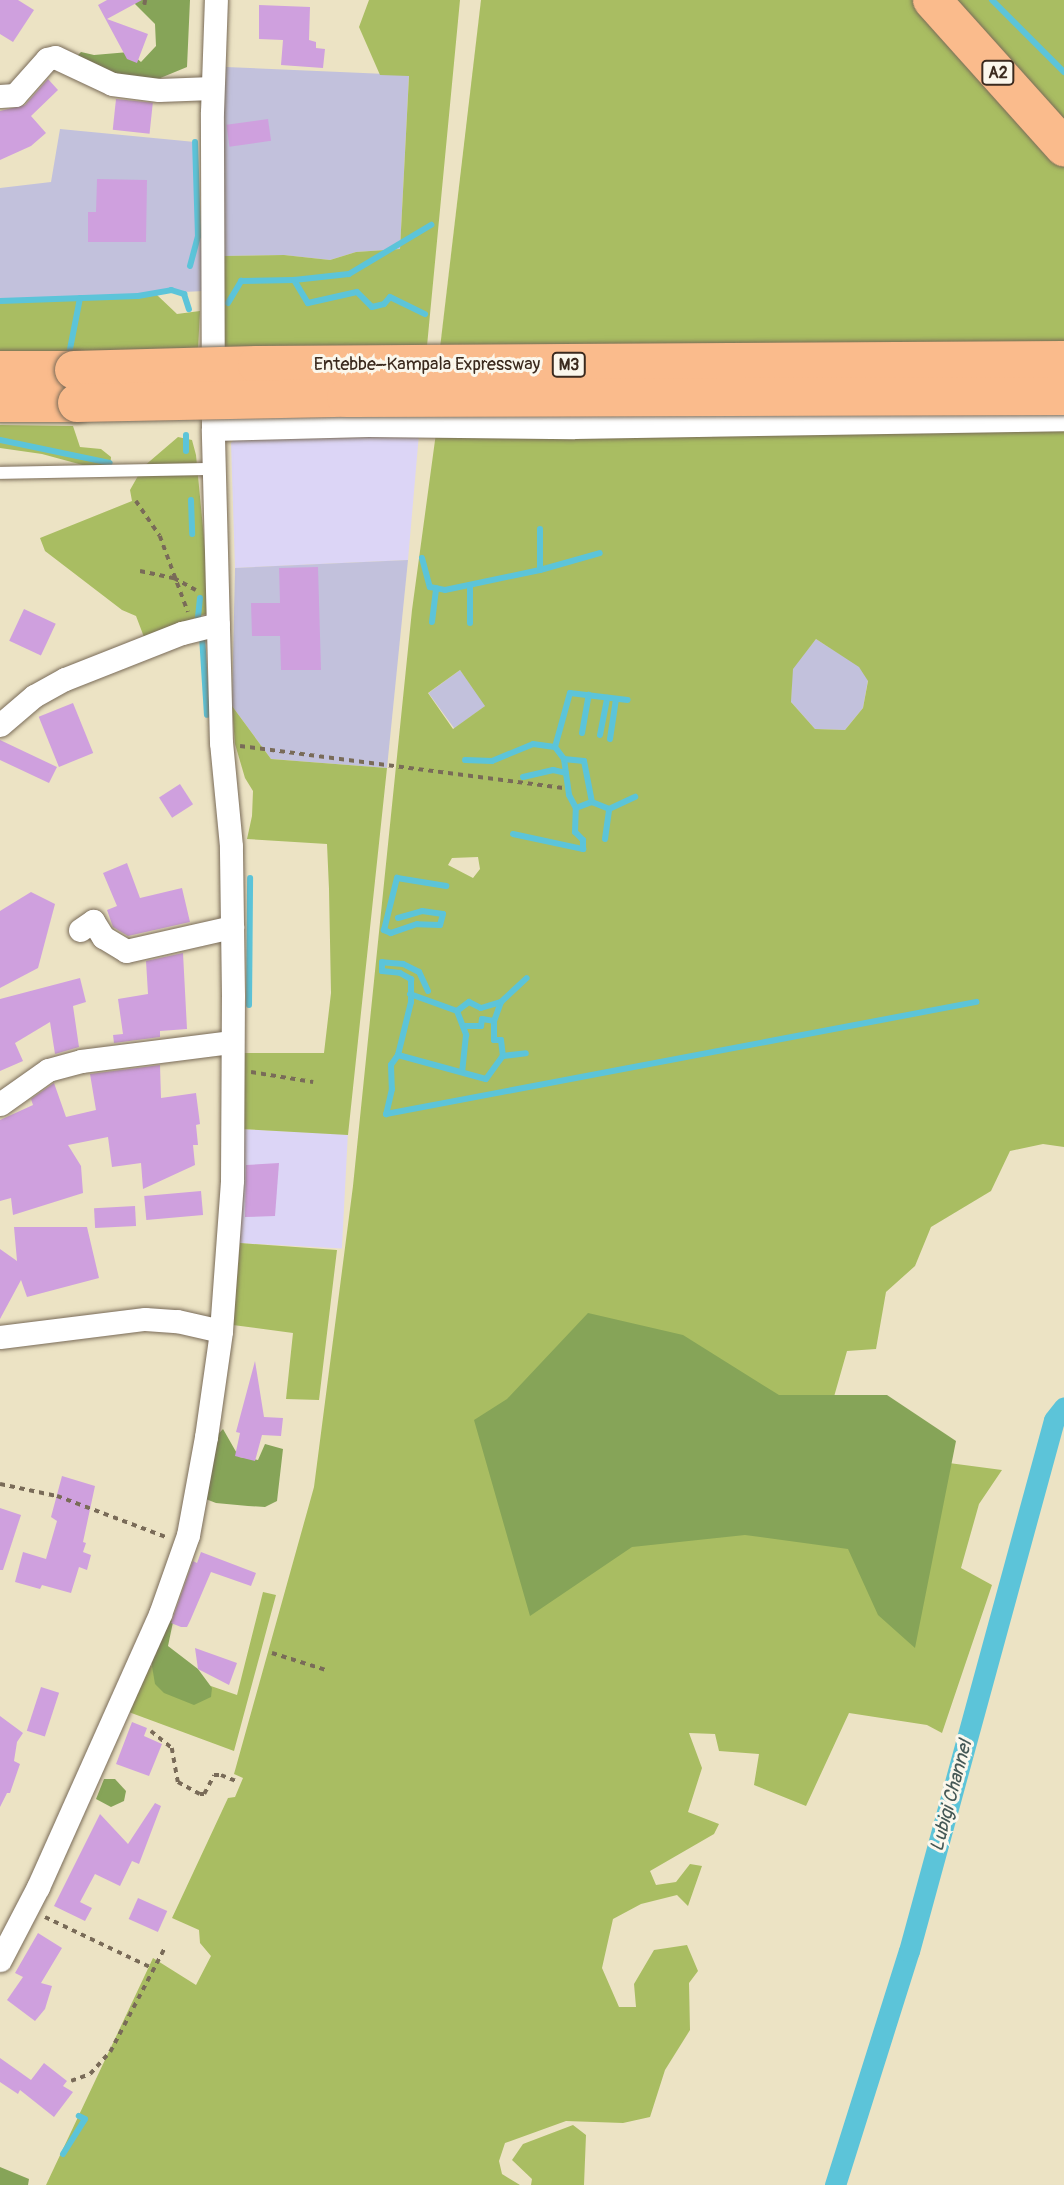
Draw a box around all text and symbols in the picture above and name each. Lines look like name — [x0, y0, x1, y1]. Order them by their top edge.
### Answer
road number: A2 — [981, 60, 1016, 86]
road number: M3 — [552, 352, 586, 378]
street label: Entebbe–Kampala Expressway — [314, 354, 540, 376]
water label: Lubigi Channel — [926, 1738, 978, 1854]

